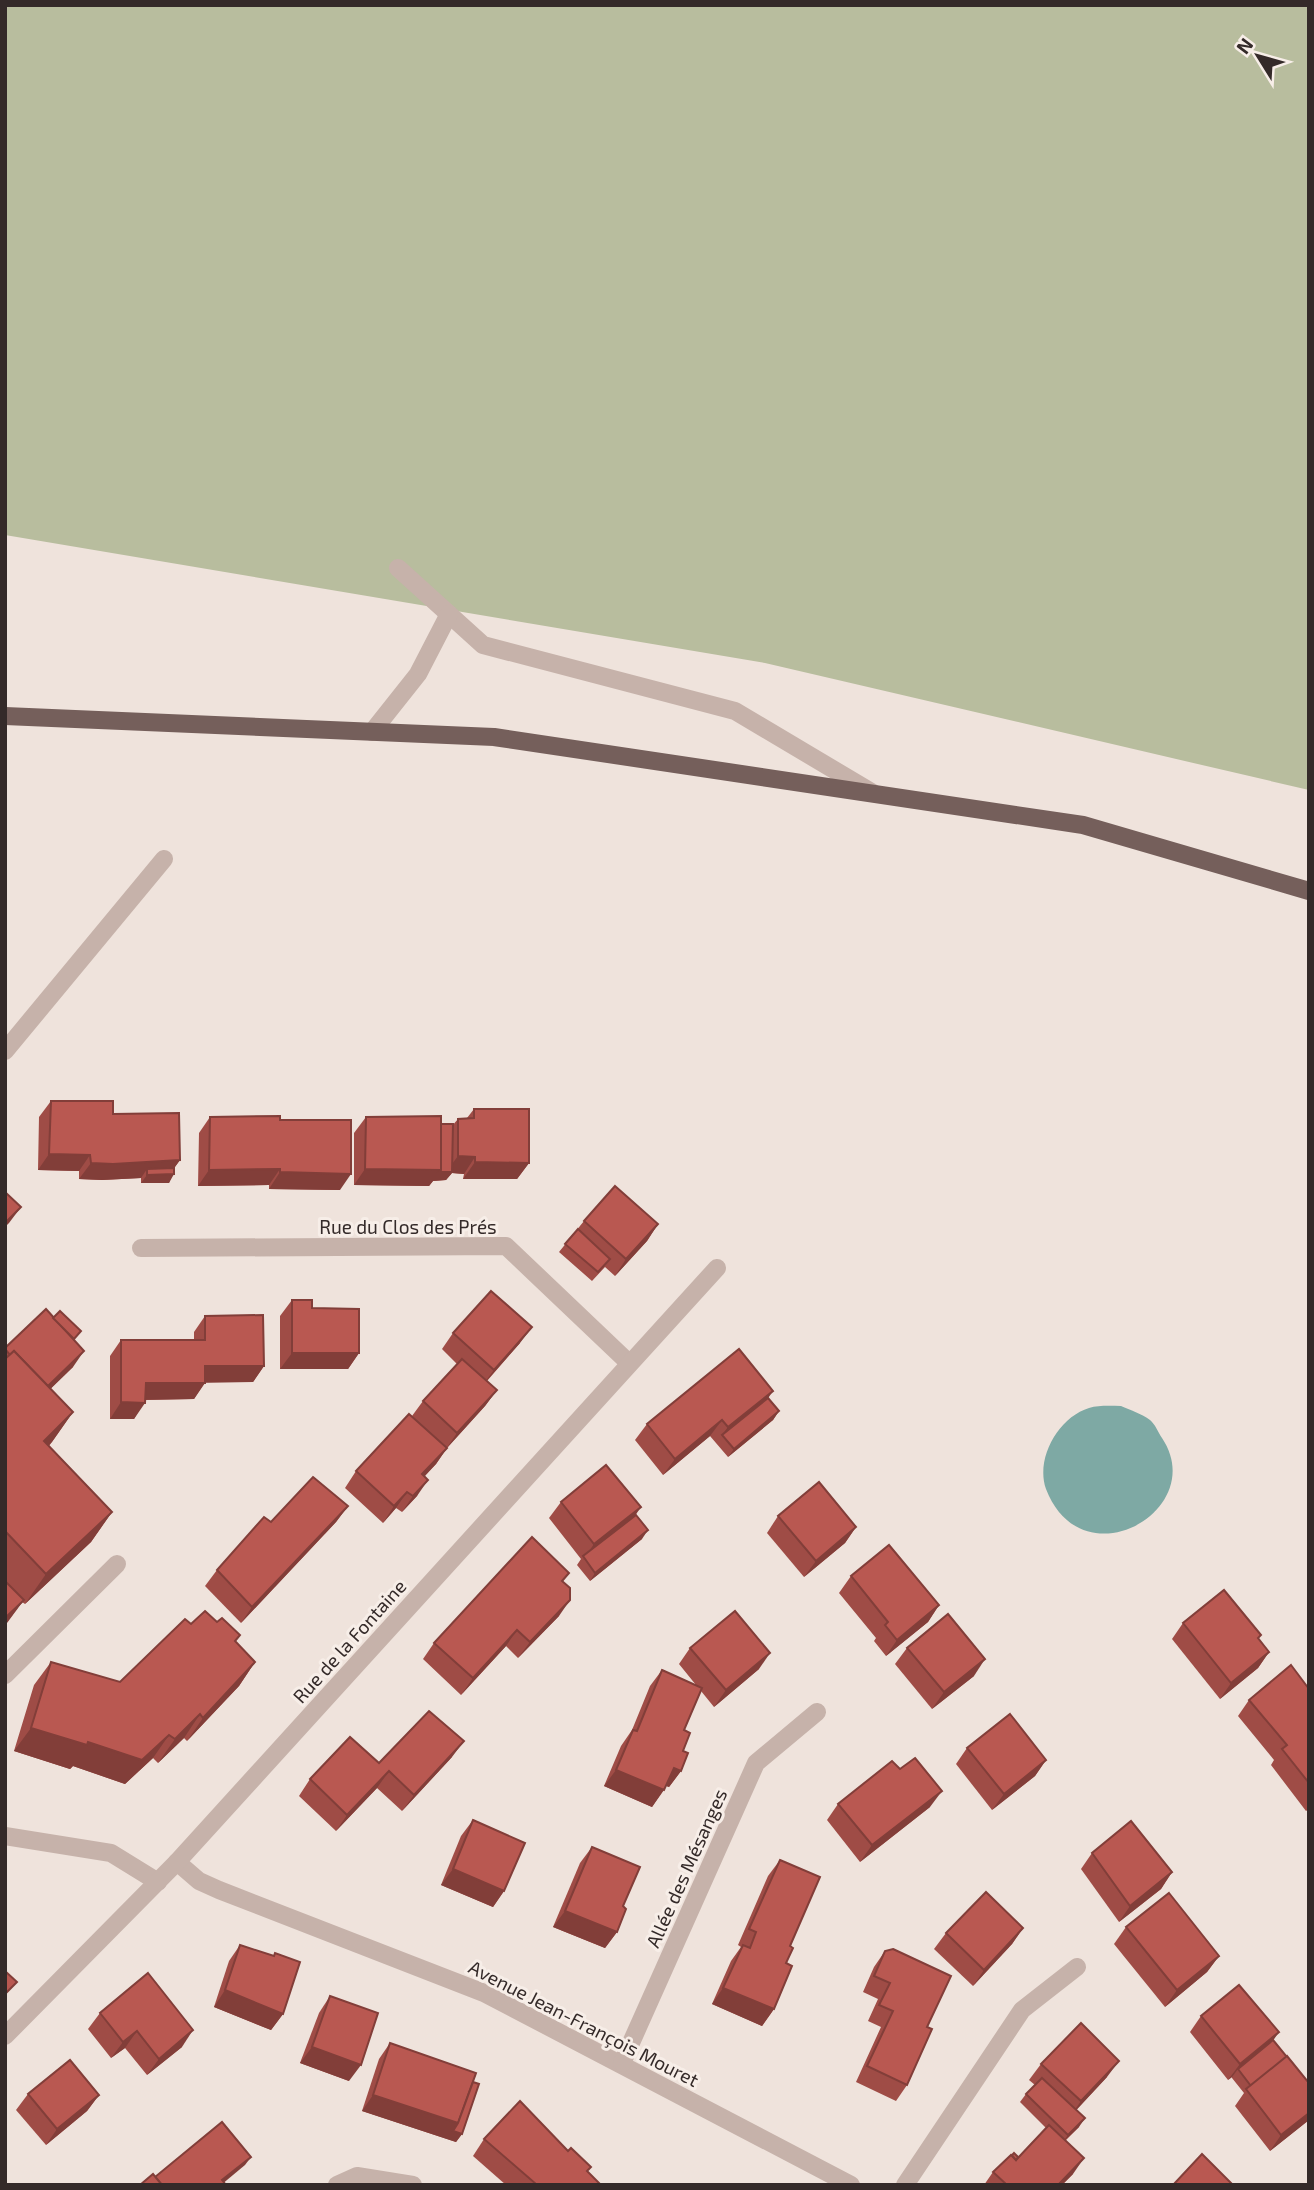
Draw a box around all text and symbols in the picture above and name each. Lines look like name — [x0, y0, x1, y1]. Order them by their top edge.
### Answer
north arrow — [1223, 21, 1293, 91]
text: N — [1231, 33, 1257, 58]
street label: Rue du Clos des Prés — [319, 1215, 497, 1238]
street label: Rue de la Fontaine — [288, 1575, 410, 1707]
street label: Allée des Mésanges — [641, 1785, 731, 1951]
street label: Avenue Jean-François Mouret — [465, 1955, 703, 2092]

